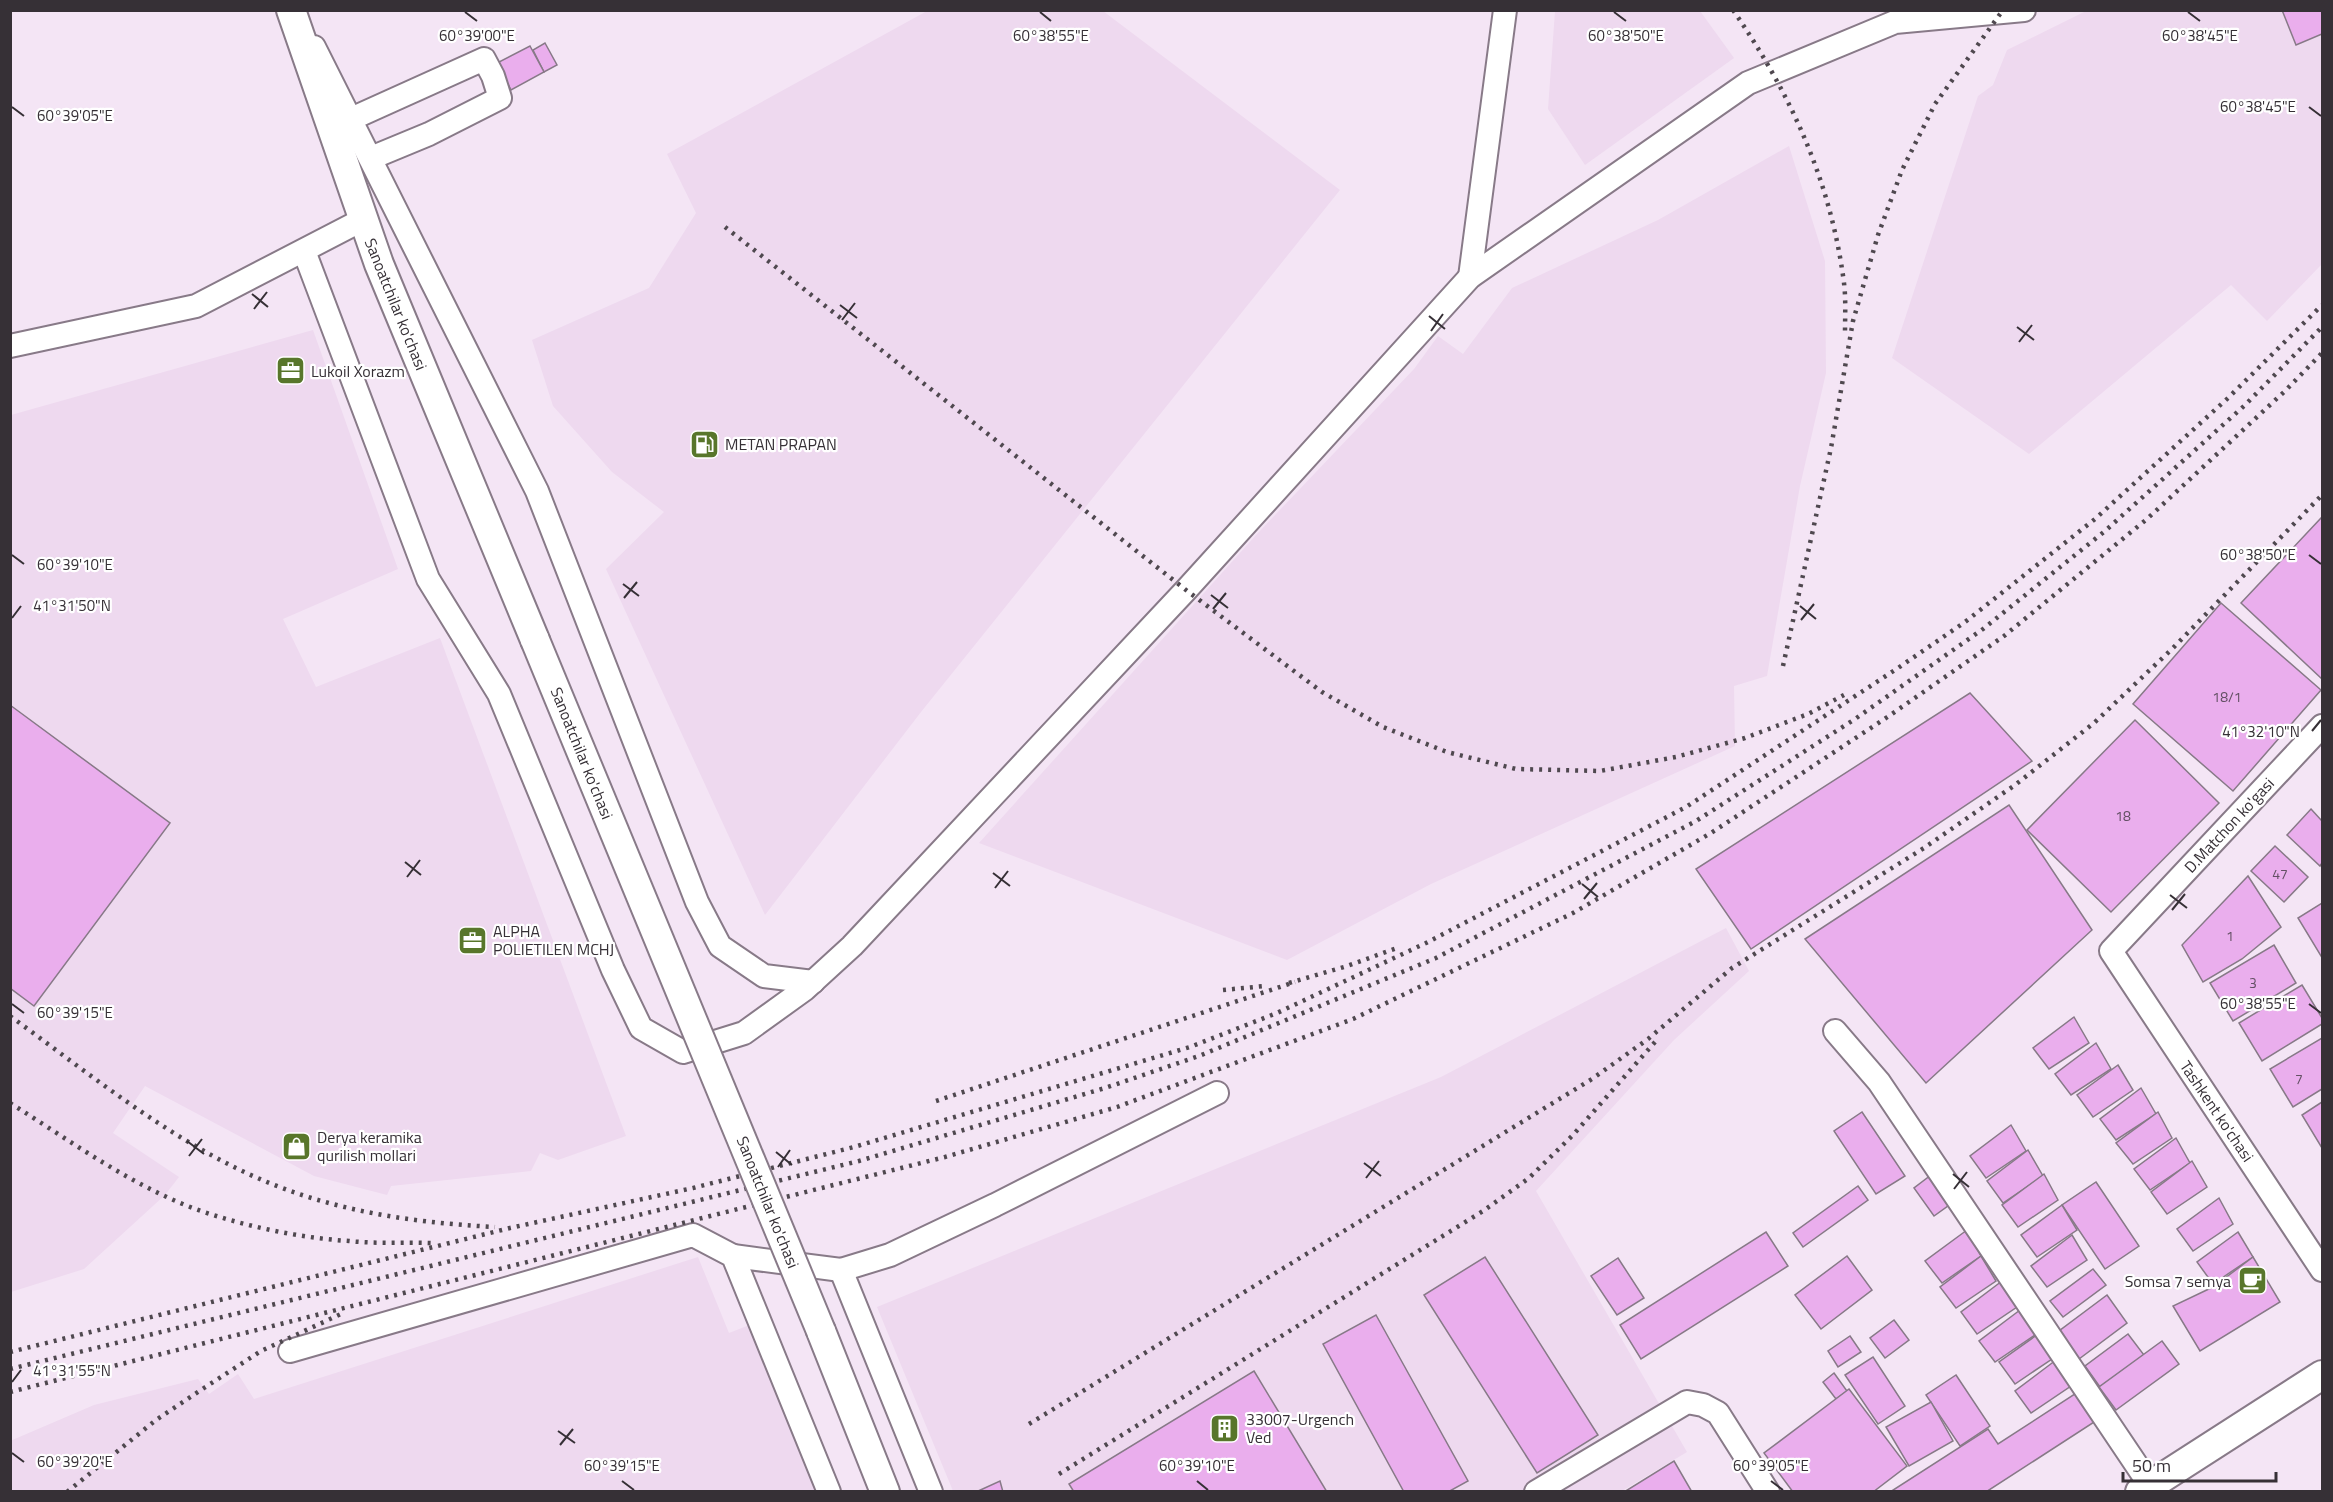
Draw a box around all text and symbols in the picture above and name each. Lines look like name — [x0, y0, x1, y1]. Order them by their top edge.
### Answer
text: 60°39'00"E — [439, 24, 515, 47]
text: 60°38'55"E — [1013, 24, 1089, 47]
text: 60°38'50"E — [1588, 24, 1664, 47]
text: 60°38'45"E — [2162, 24, 2238, 47]
text: 60°38'45"E — [2220, 95, 2296, 118]
text: 60°39'05"E — [37, 104, 113, 127]
street label: Sanoatchilar ko'chasi — [359, 234, 433, 374]
office icon: Lukoil Xorazm — [274, 355, 306, 387]
place label: Lukoil Xorazm — [311, 359, 405, 383]
fuel station icon: METAN PRAPAN — [688, 428, 720, 460]
place label: METAN PRAPAN — [725, 432, 837, 456]
text: 60°38'50"E — [2220, 543, 2296, 566]
text: 60°39'10"E — [37, 553, 113, 576]
text: 41°31'50"N — [33, 594, 111, 617]
street label: Sanoatchilar ko'chasi — [545, 683, 619, 823]
house number: 18/1 — [2212, 686, 2242, 707]
text: 41°32'10"N — [2222, 720, 2300, 743]
street label: D.Matchon ko'gasi — [2178, 772, 2280, 878]
house number: 18 — [2115, 805, 2131, 826]
house number: 47 — [2272, 863, 2288, 884]
place label: ALPHA POLIETILEN MCHJ — [493, 919, 614, 961]
office icon: ALPHA POLIETILEN MCHJ — [456, 924, 488, 956]
house number: 1 — [2226, 925, 2234, 946]
house number: 3 — [2249, 972, 2257, 993]
text: 60°38'55"E — [2220, 992, 2296, 1015]
text: 60°39'15"E — [37, 1001, 113, 1024]
street label: Tashkent ko'chasi — [2174, 1056, 2260, 1166]
house number: 7 — [2295, 1068, 2303, 1089]
place label: Derya keramika qurilish mollari — [317, 1125, 422, 1167]
shop icon: Derya keramika qurilish mollari — [280, 1130, 312, 1162]
street label: Sanoatchilar ko'chasi — [731, 1132, 805, 1272]
cafe icon: Somsa 7 semya — [2236, 1265, 2268, 1297]
place label: Somsa 7 semya — [2125, 1269, 2231, 1293]
text: 41°31'55"N — [33, 1359, 111, 1382]
place label: 33007-Urgench Ved — [1246, 1407, 1354, 1449]
building icon: 33007-Urgench Ved — [1209, 1412, 1241, 1444]
scale bar — [2123, 1445, 2276, 1483]
text: 60°39'20"E — [37, 1450, 113, 1473]
text: 50 m — [2132, 1452, 2171, 1479]
text: 60°39'15"E — [584, 1454, 660, 1477]
text: 60°39'10"E — [1159, 1454, 1235, 1477]
text: 60°39'05"E — [1733, 1454, 1809, 1477]

